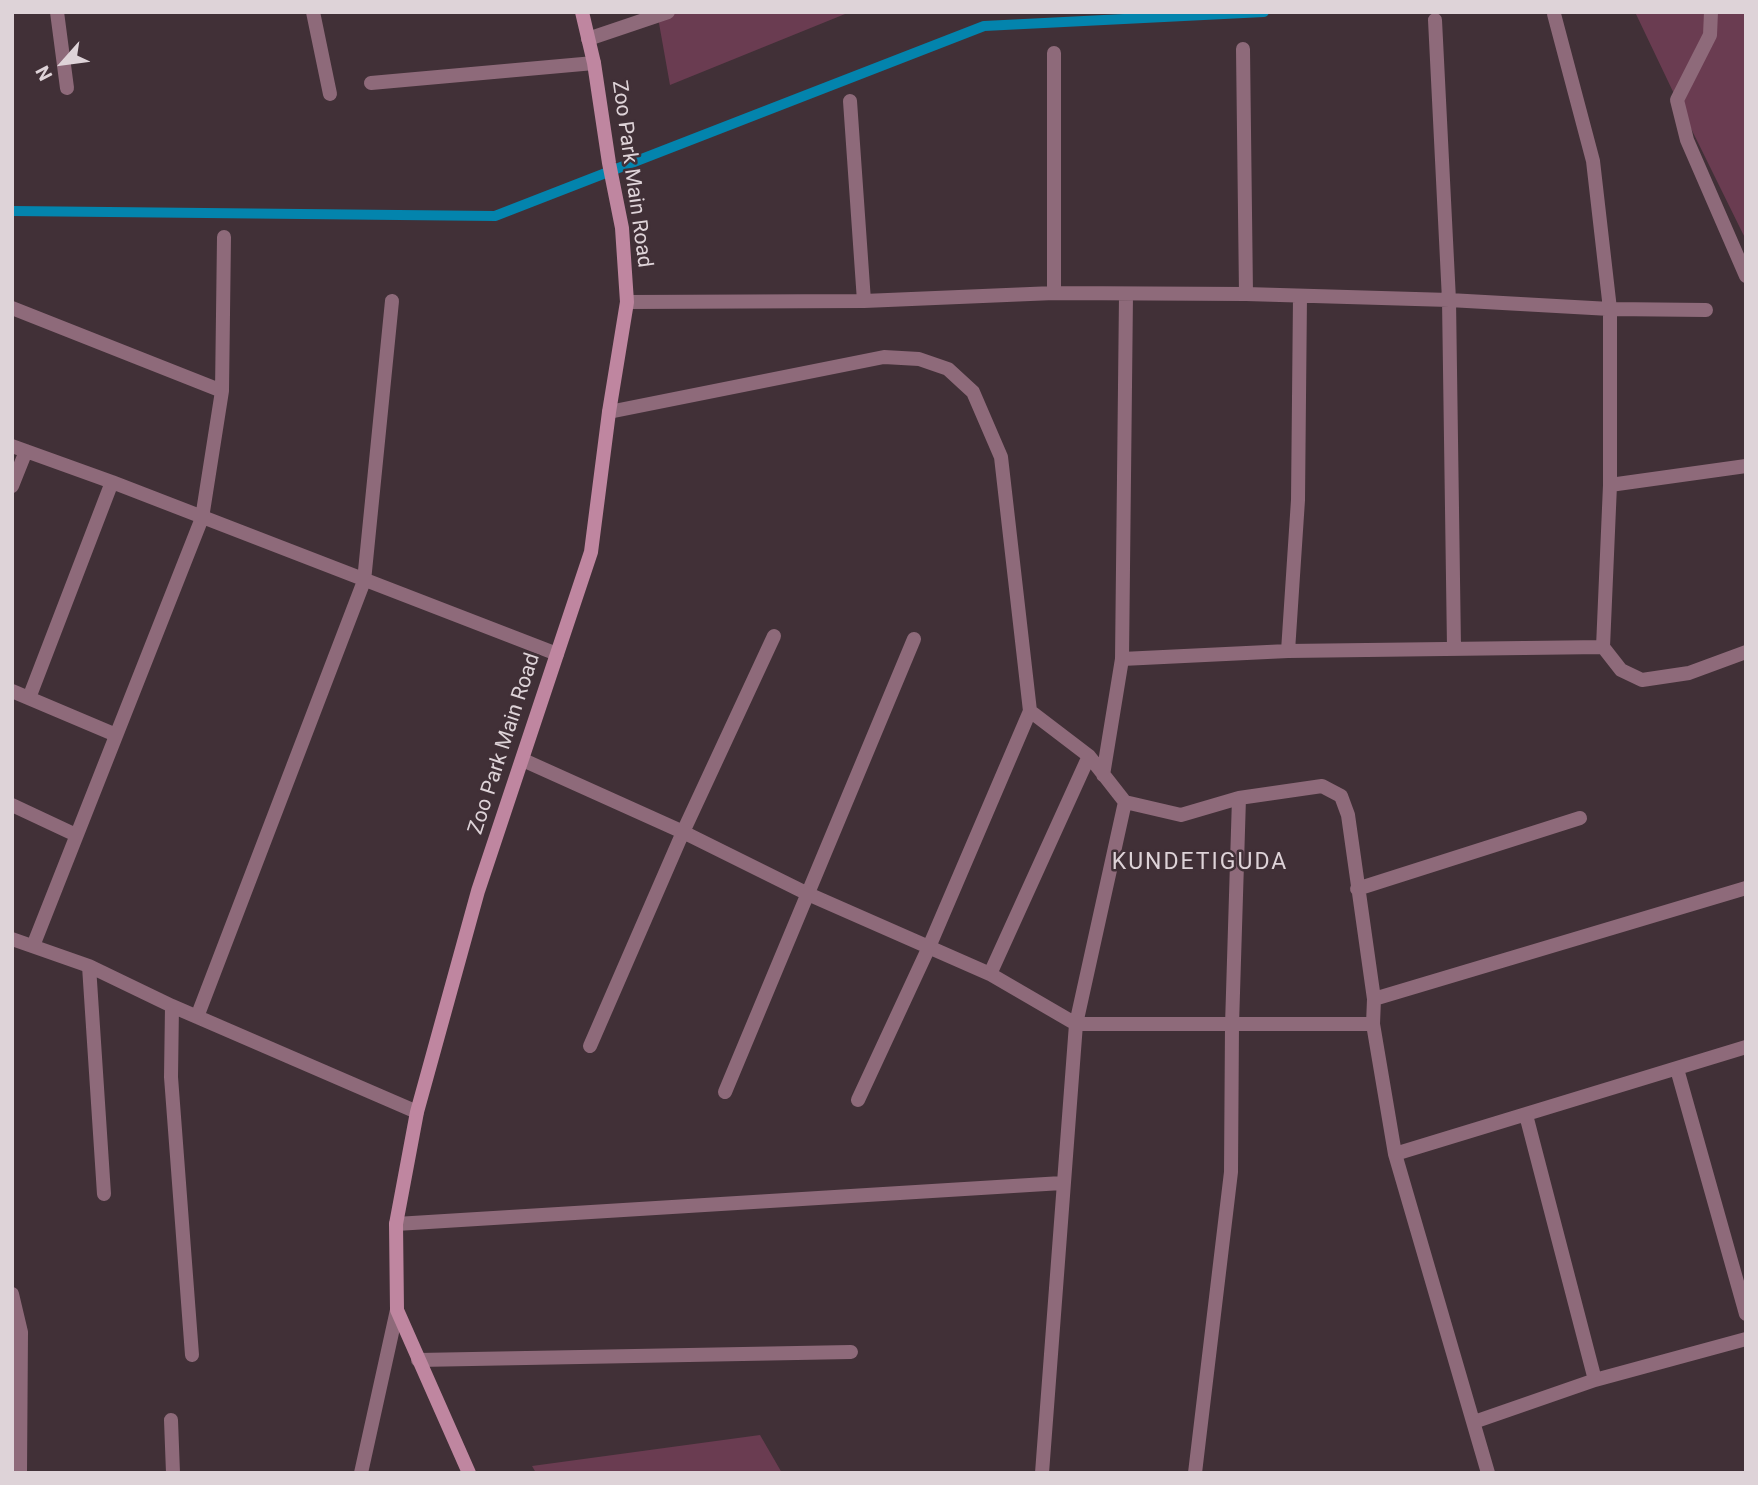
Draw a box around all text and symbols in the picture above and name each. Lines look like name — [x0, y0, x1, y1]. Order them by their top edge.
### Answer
north arrow — [28, 28, 98, 98]
text: N — [31, 62, 57, 84]
street label: Zoo Park Main Road — [605, 79, 657, 269]
street label: Zoo Park Main Road — [464, 650, 546, 838]
district label: KUNDETIGUDA — [1113, 849, 1287, 877]

